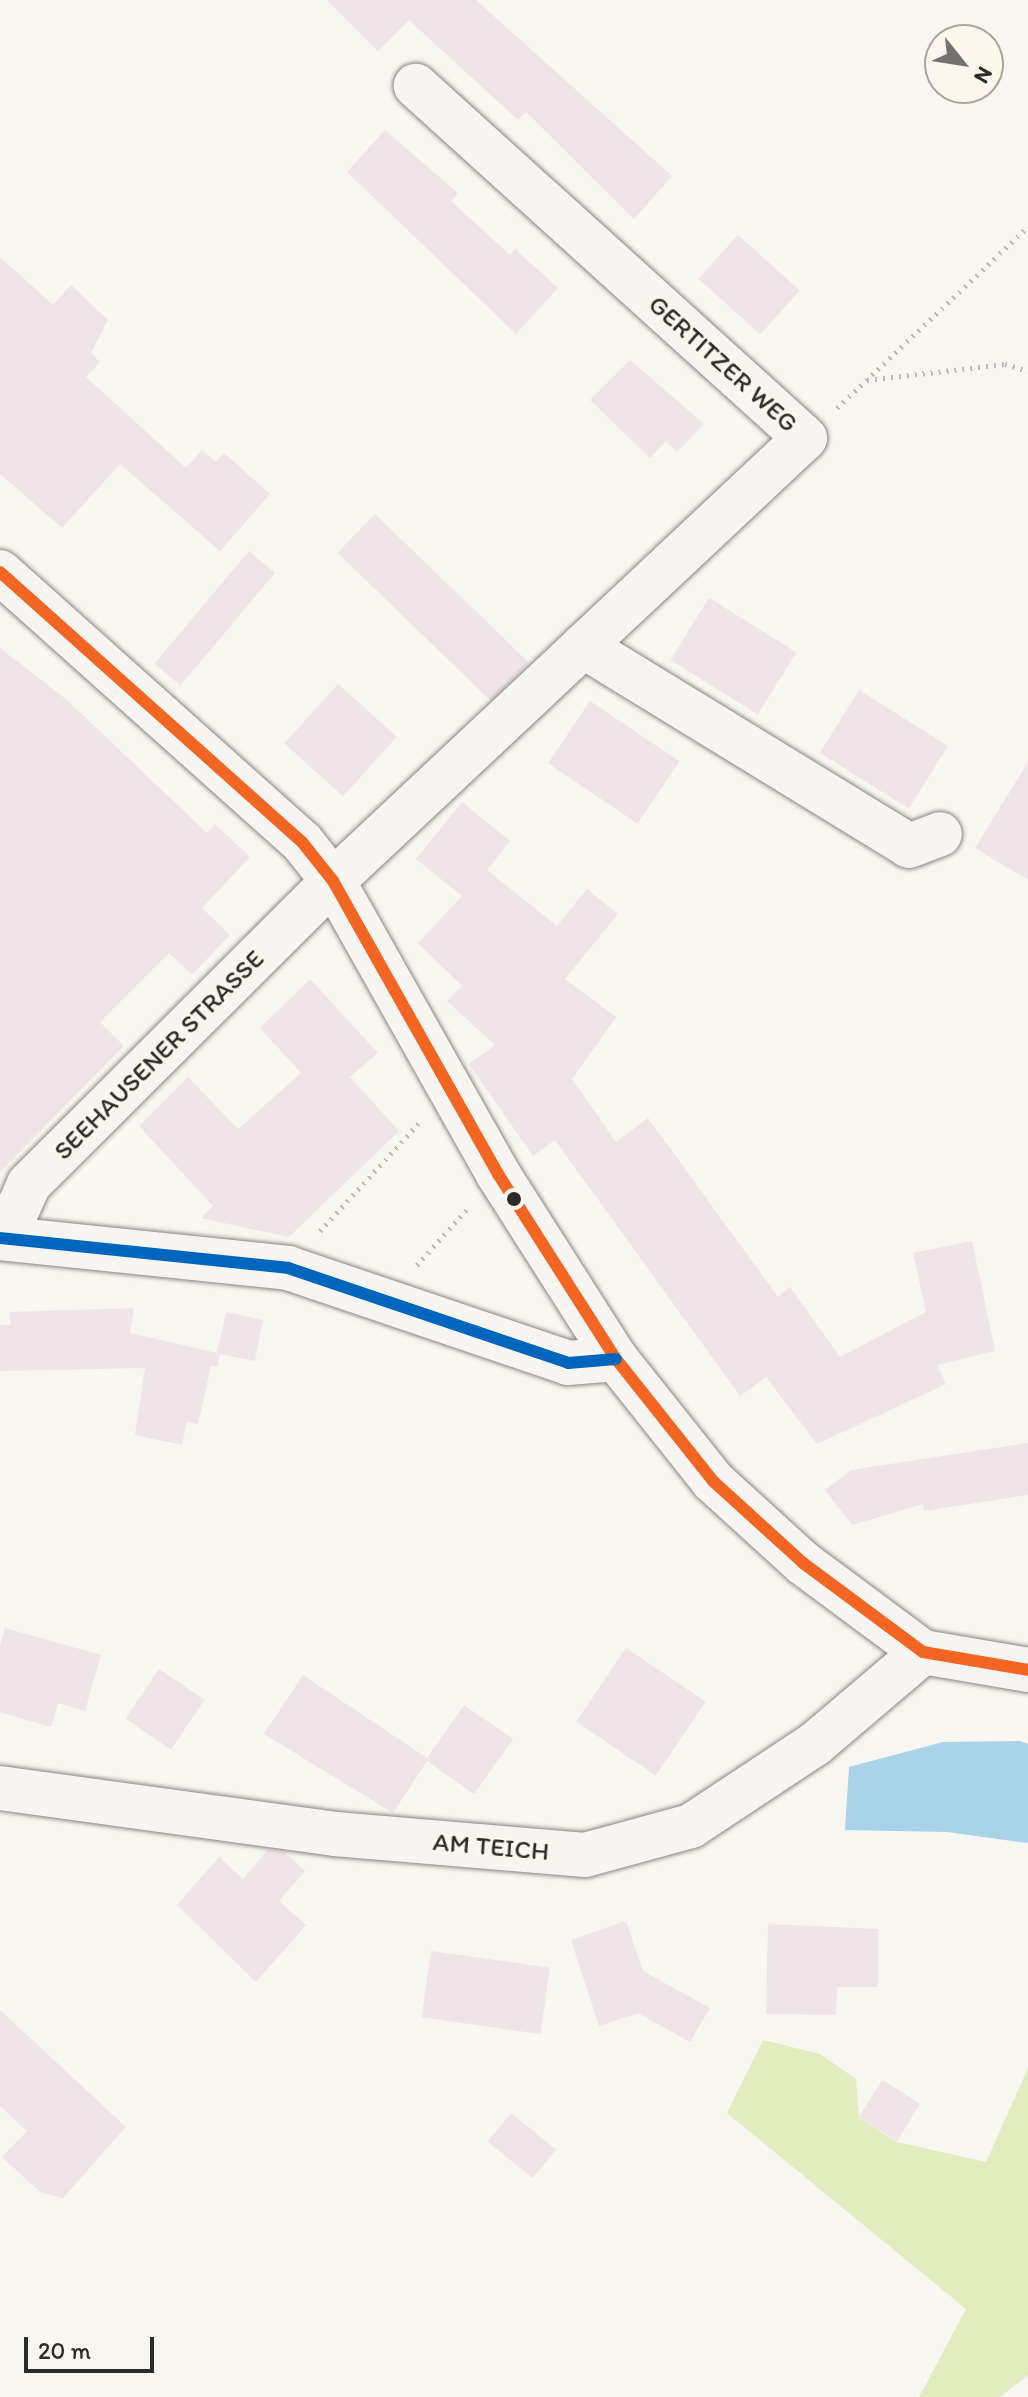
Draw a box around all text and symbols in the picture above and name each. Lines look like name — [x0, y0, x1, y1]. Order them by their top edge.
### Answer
north arrow — [924, 24, 1004, 104]
text: N — [968, 62, 999, 88]
street label: GERTITZER WEG — [642, 289, 804, 439]
street label: SEEHAUSENER STRASSE — [48, 944, 270, 1166]
unlabelled marker — [506, 1191, 522, 1207]
street label: AM TEICH — [433, 1827, 549, 1867]
scale bar — [28, 2321, 158, 2371]
text: 20 m — [38, 2336, 91, 2365]

